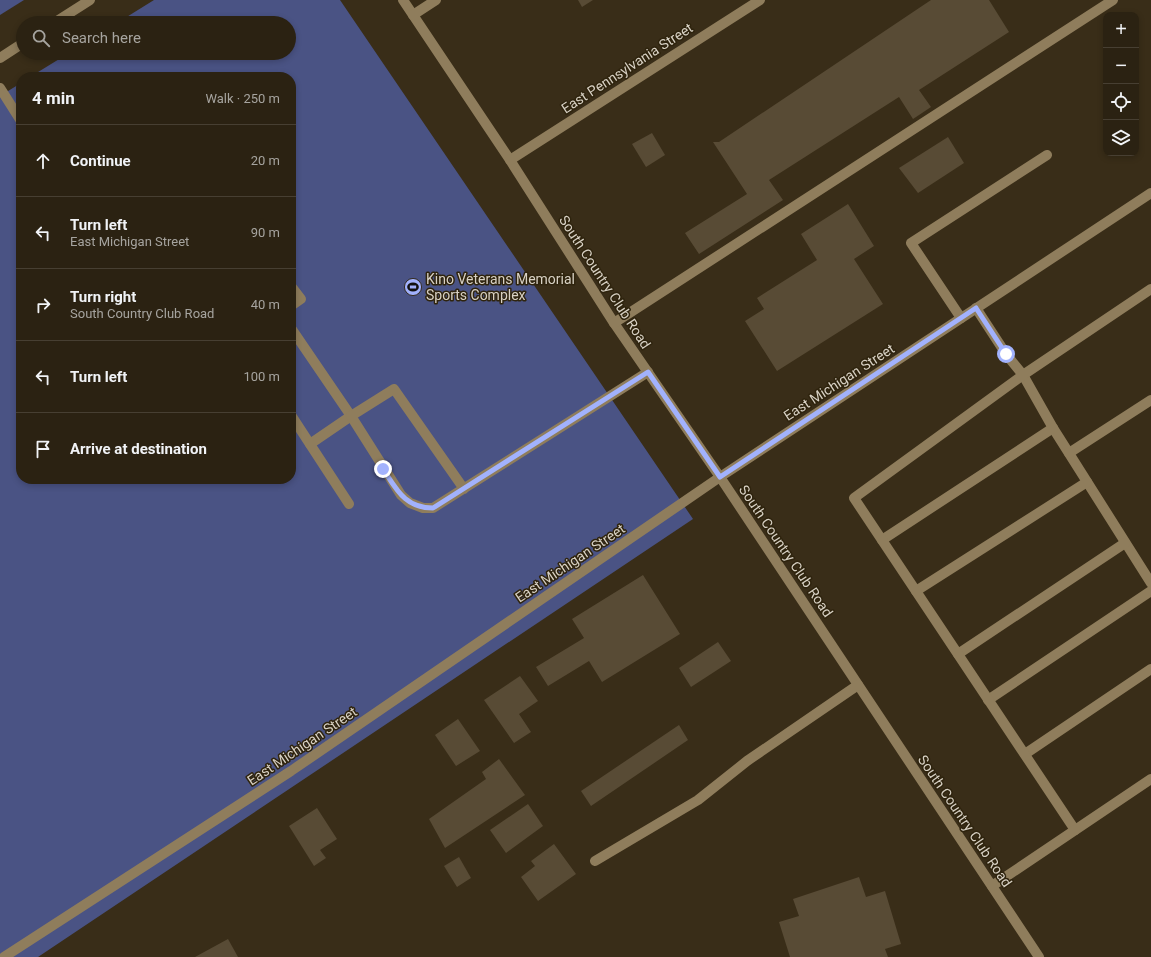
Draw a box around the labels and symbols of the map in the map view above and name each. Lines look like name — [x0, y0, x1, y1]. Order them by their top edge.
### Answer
street label: East Pennsylvania Street — [558, 19, 696, 116]
street label: South Country Club Road — [556, 212, 654, 352]
place label: Kino Veterans Memorial Sports Complex — [426, 271, 575, 303]
sports icon: Kino Veterans Memorial Sports Complex — [403, 277, 423, 297]
street label: East Michigan Street — [781, 340, 898, 424]
route start — [997, 345, 1015, 363]
route end — [374, 460, 392, 478]
street label: South Country Club Road — [736, 482, 836, 620]
street label: East Michigan Street — [512, 520, 628, 606]
street label: East Michigan Street — [244, 703, 360, 789]
street label: South Country Club Road — [915, 752, 1015, 890]

